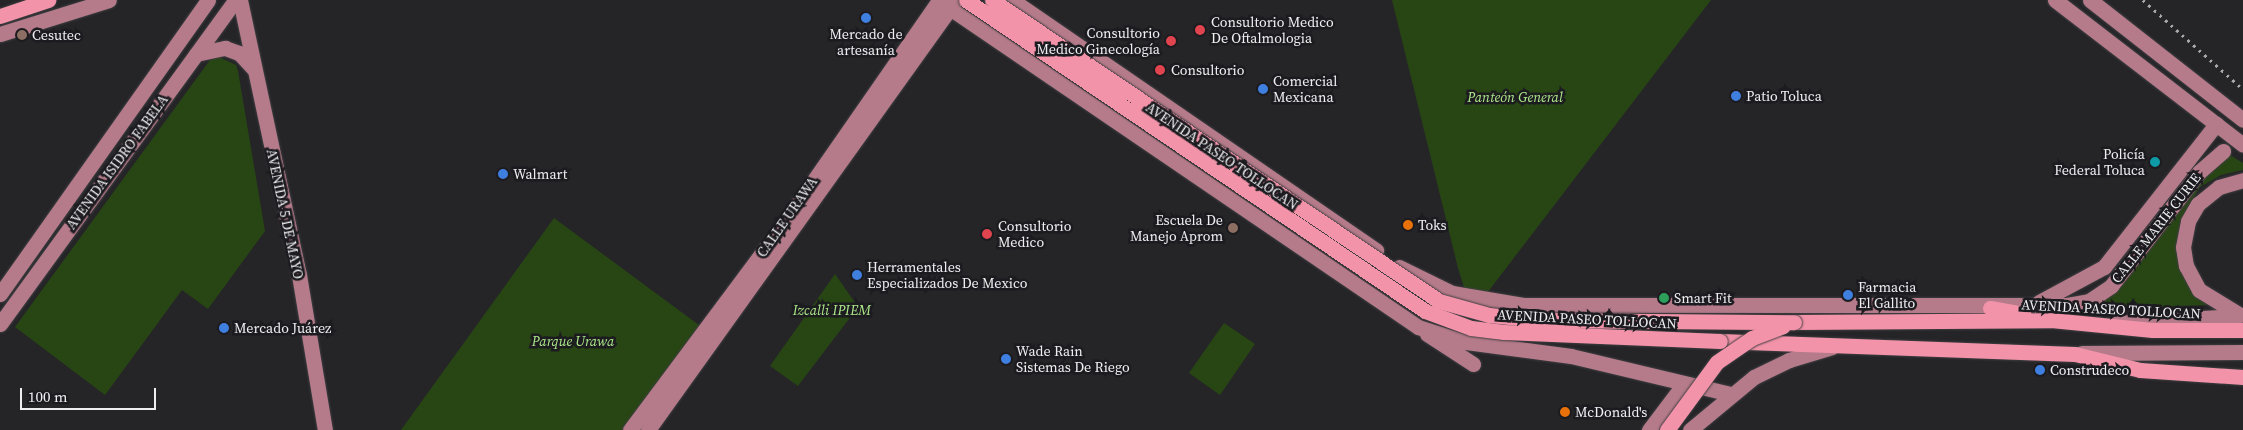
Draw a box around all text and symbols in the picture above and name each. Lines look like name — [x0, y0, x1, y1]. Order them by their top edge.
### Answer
marker: Mercado de artesanía — [860, 12, 872, 24]
place label: Consultorio Medico De Oftalmologia — [1211, 14, 1334, 46]
marker: Consultorio Medico De Oftalmologia — [1193, 23, 1207, 37]
place label: Consultorio Medico Ginecología — [1036, 25, 1160, 58]
place label: Mercado de artesanía — [829, 26, 903, 58]
place label: Cesutec — [32, 27, 81, 43]
marker: Cesutec — [16, 29, 28, 41]
marker: Consultorio Medico Ginecología — [1164, 34, 1178, 48]
place label: Consultorio — [1171, 62, 1244, 78]
marker: Consultorio — [1153, 63, 1167, 77]
place label: Comercial Mexicana — [1273, 73, 1337, 105]
marker: Comercial Mexicana — [1257, 83, 1269, 95]
place label: Patio Toluca — [1746, 88, 1822, 104]
park label: Panteón General — [1467, 89, 1563, 105]
marker: Patio Toluca — [1730, 90, 1742, 102]
street label: AVENIDA ISIDRO FABELA — [63, 91, 171, 233]
street label: AVENIDA PASEO TOLLOCAN — [1143, 99, 1301, 213]
place label: Policía Federal Toluca — [2054, 146, 2145, 178]
street label: AVENIDA 5 DE MAYO — [263, 147, 307, 281]
marker: Policía Federal Toluca — [2149, 156, 2161, 168]
place label: Walmart — [513, 166, 567, 182]
marker: Walmart — [497, 168, 509, 180]
street label: CALLE MARIE CURIE — [2108, 170, 2204, 286]
street label: CALLE URAWA — [753, 174, 821, 260]
place label: Escuela De Manejo Aprom — [1130, 212, 1223, 244]
place label: Toks — [1418, 217, 1447, 233]
place label: Consultorio Medico — [998, 218, 1071, 250]
marker: Toks — [1402, 219, 1414, 231]
marker: Escuela De Manejo Aprom — [1227, 222, 1239, 234]
marker: Consultorio Medico — [980, 227, 994, 241]
place label: Herramentales Especializados De Mexico — [867, 259, 1028, 292]
marker: Herramentales Especializados De Mexico — [851, 269, 863, 281]
place label: Farmacia El Gallito — [1858, 279, 1916, 312]
marker: Farmacia El Gallito — [1842, 289, 1854, 301]
place label: Smart Fit — [1674, 290, 1732, 306]
marker: Smart Fit — [1658, 292, 1670, 304]
street label: AVENIDA PASEO TOLLOCAN — [2021, 296, 2201, 322]
park label: Izcalli IPIEM — [793, 302, 871, 318]
street label: AVENIDA PASEO TOLLOCAN — [1497, 306, 1677, 332]
place label: Mercado Juárez — [234, 320, 331, 336]
marker: Mercado Juárez — [218, 322, 230, 334]
park label: Parque Urawa — [532, 333, 614, 349]
place label: Wade Rain Sistemas De Riego — [1016, 343, 1130, 376]
marker: Wade Rain Sistemas De Riego — [1000, 353, 1012, 365]
place label: Construdeco — [2050, 362, 2129, 378]
marker: Construdeco — [2034, 364, 2046, 376]
scale bar — [22, 378, 159, 410]
text: 100 m — [28, 386, 68, 407]
place label: McDonald's — [1575, 404, 1647, 420]
marker: McDonald's — [1559, 406, 1571, 418]

